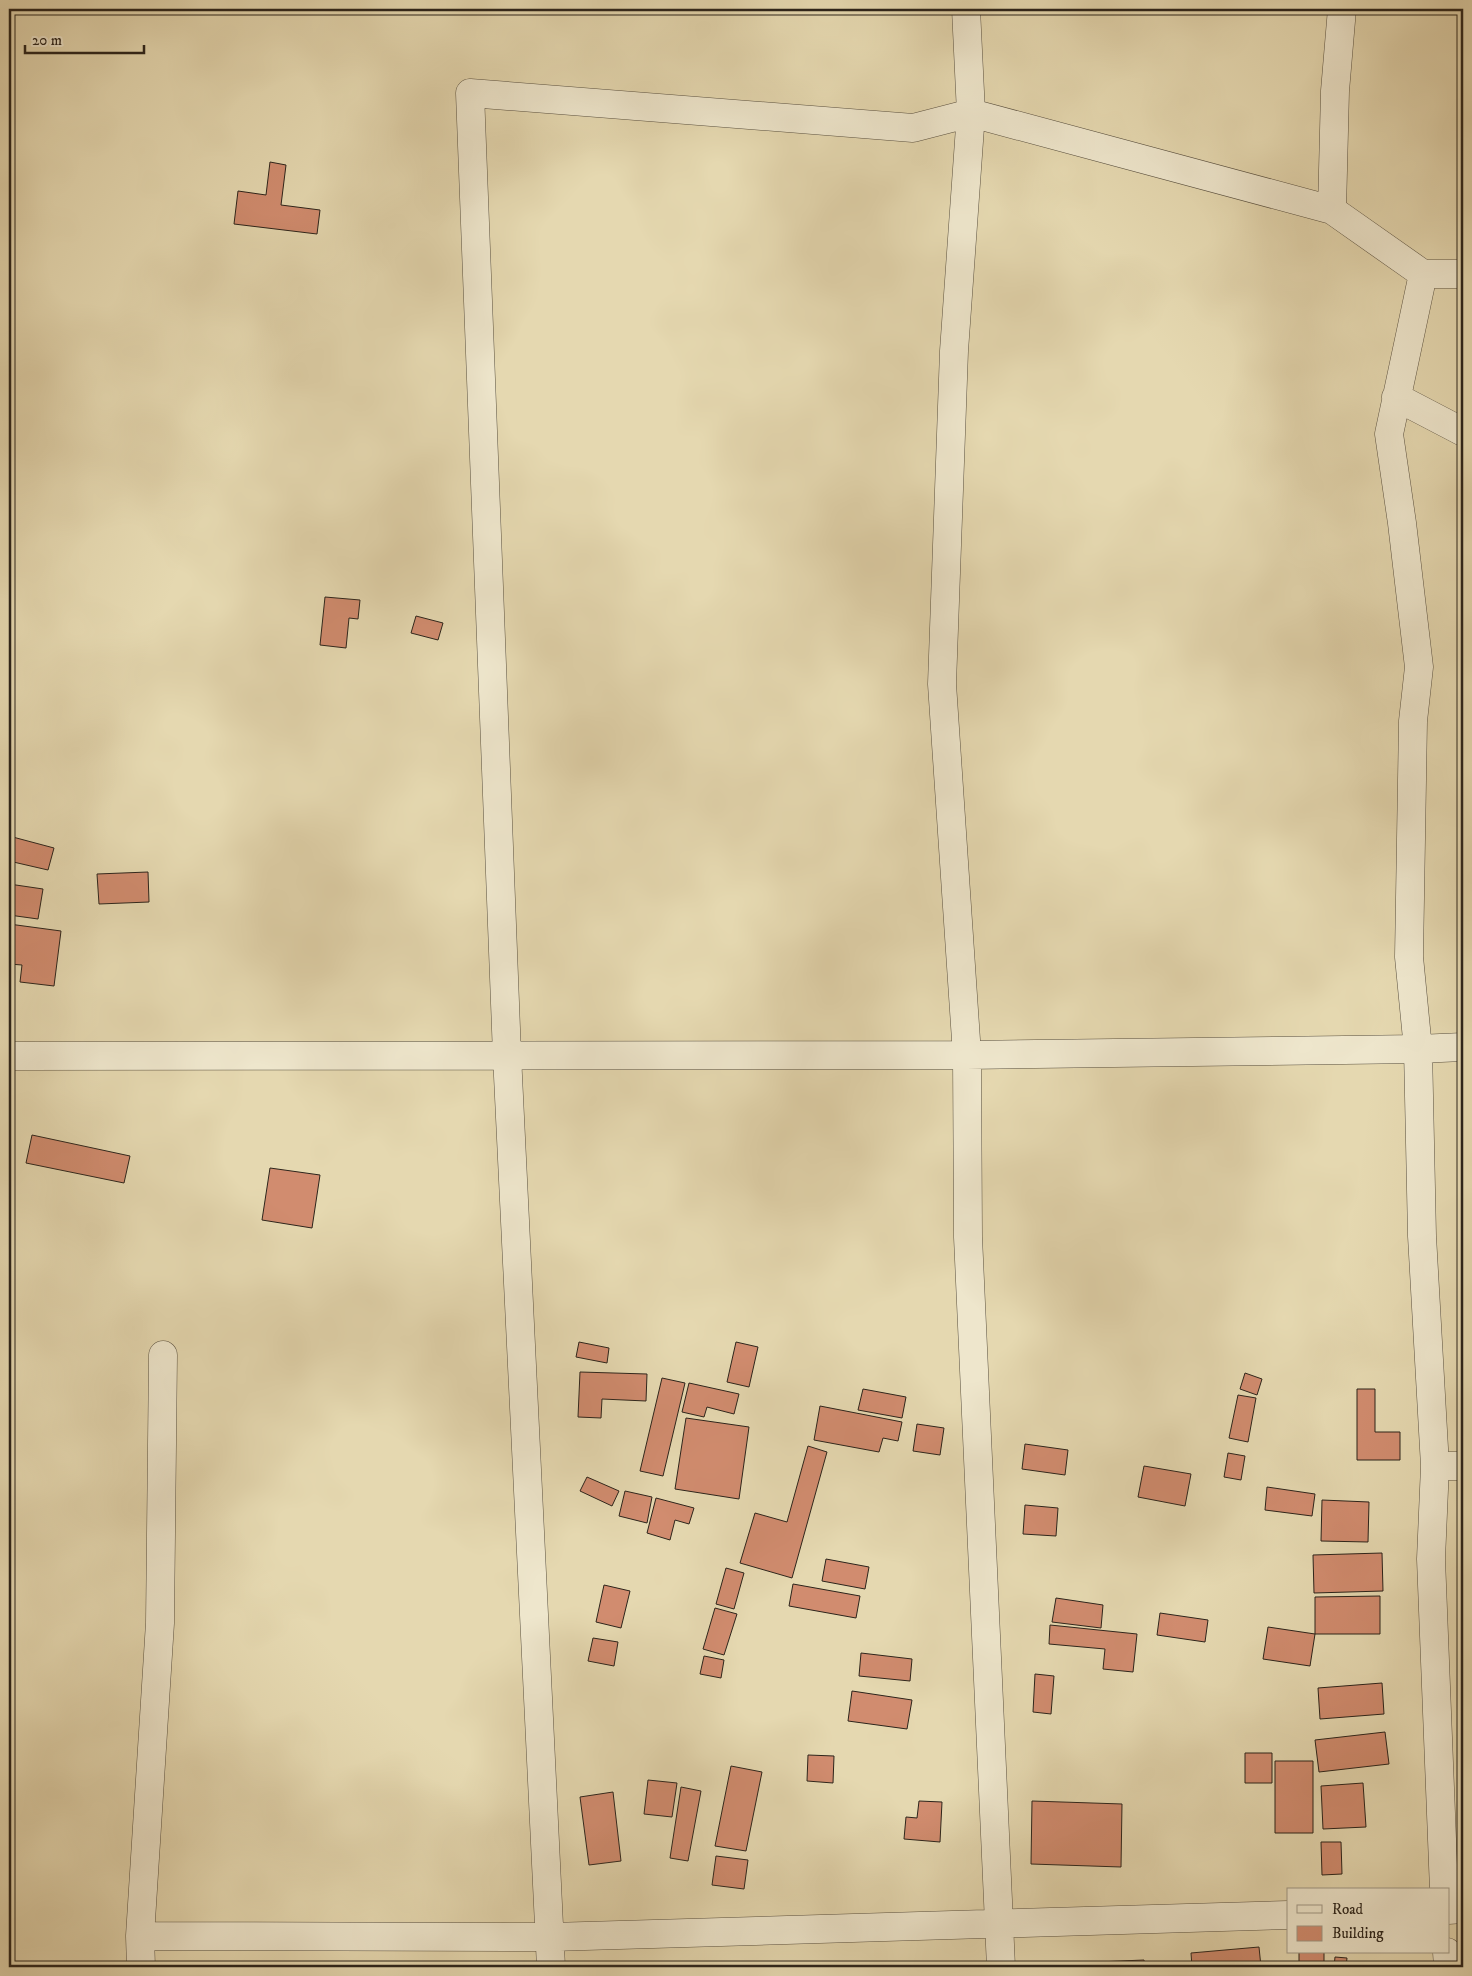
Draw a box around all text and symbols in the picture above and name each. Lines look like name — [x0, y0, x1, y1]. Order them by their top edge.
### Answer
scale bar — [25, 22, 144, 54]
text: 20 m — [32, 31, 62, 50]
legend — [1287, 1888, 1450, 1954]
text: Road — [1332, 1900, 1364, 1919]
text: Building — [1332, 1924, 1384, 1943]

